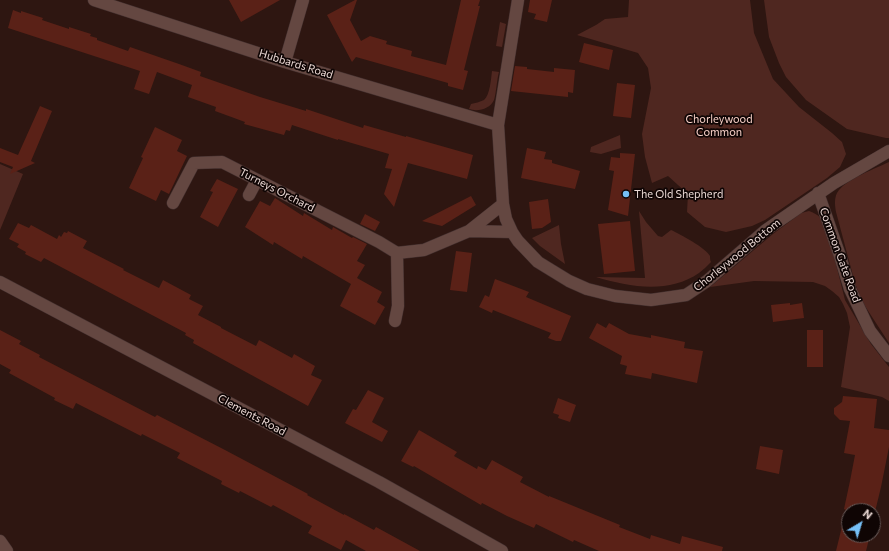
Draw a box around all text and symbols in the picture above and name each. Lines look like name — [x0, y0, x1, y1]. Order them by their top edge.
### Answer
street label: Hubbards Road — [257, 47, 335, 81]
park label: Chorleywood Common — [685, 112, 753, 138]
street label: Turneys Orchard — [237, 165, 317, 215]
place label: The Old Shepherd — [634, 187, 723, 201]
marker: The Old Shepherd — [621, 189, 631, 199]
street label: Common Gate Road — [817, 206, 863, 304]
street label: Chorleywood Bottom — [691, 216, 783, 294]
street label: Clements Road — [216, 392, 288, 438]
north arrow — [841, 503, 881, 543]
text: N — [861, 506, 875, 522]

